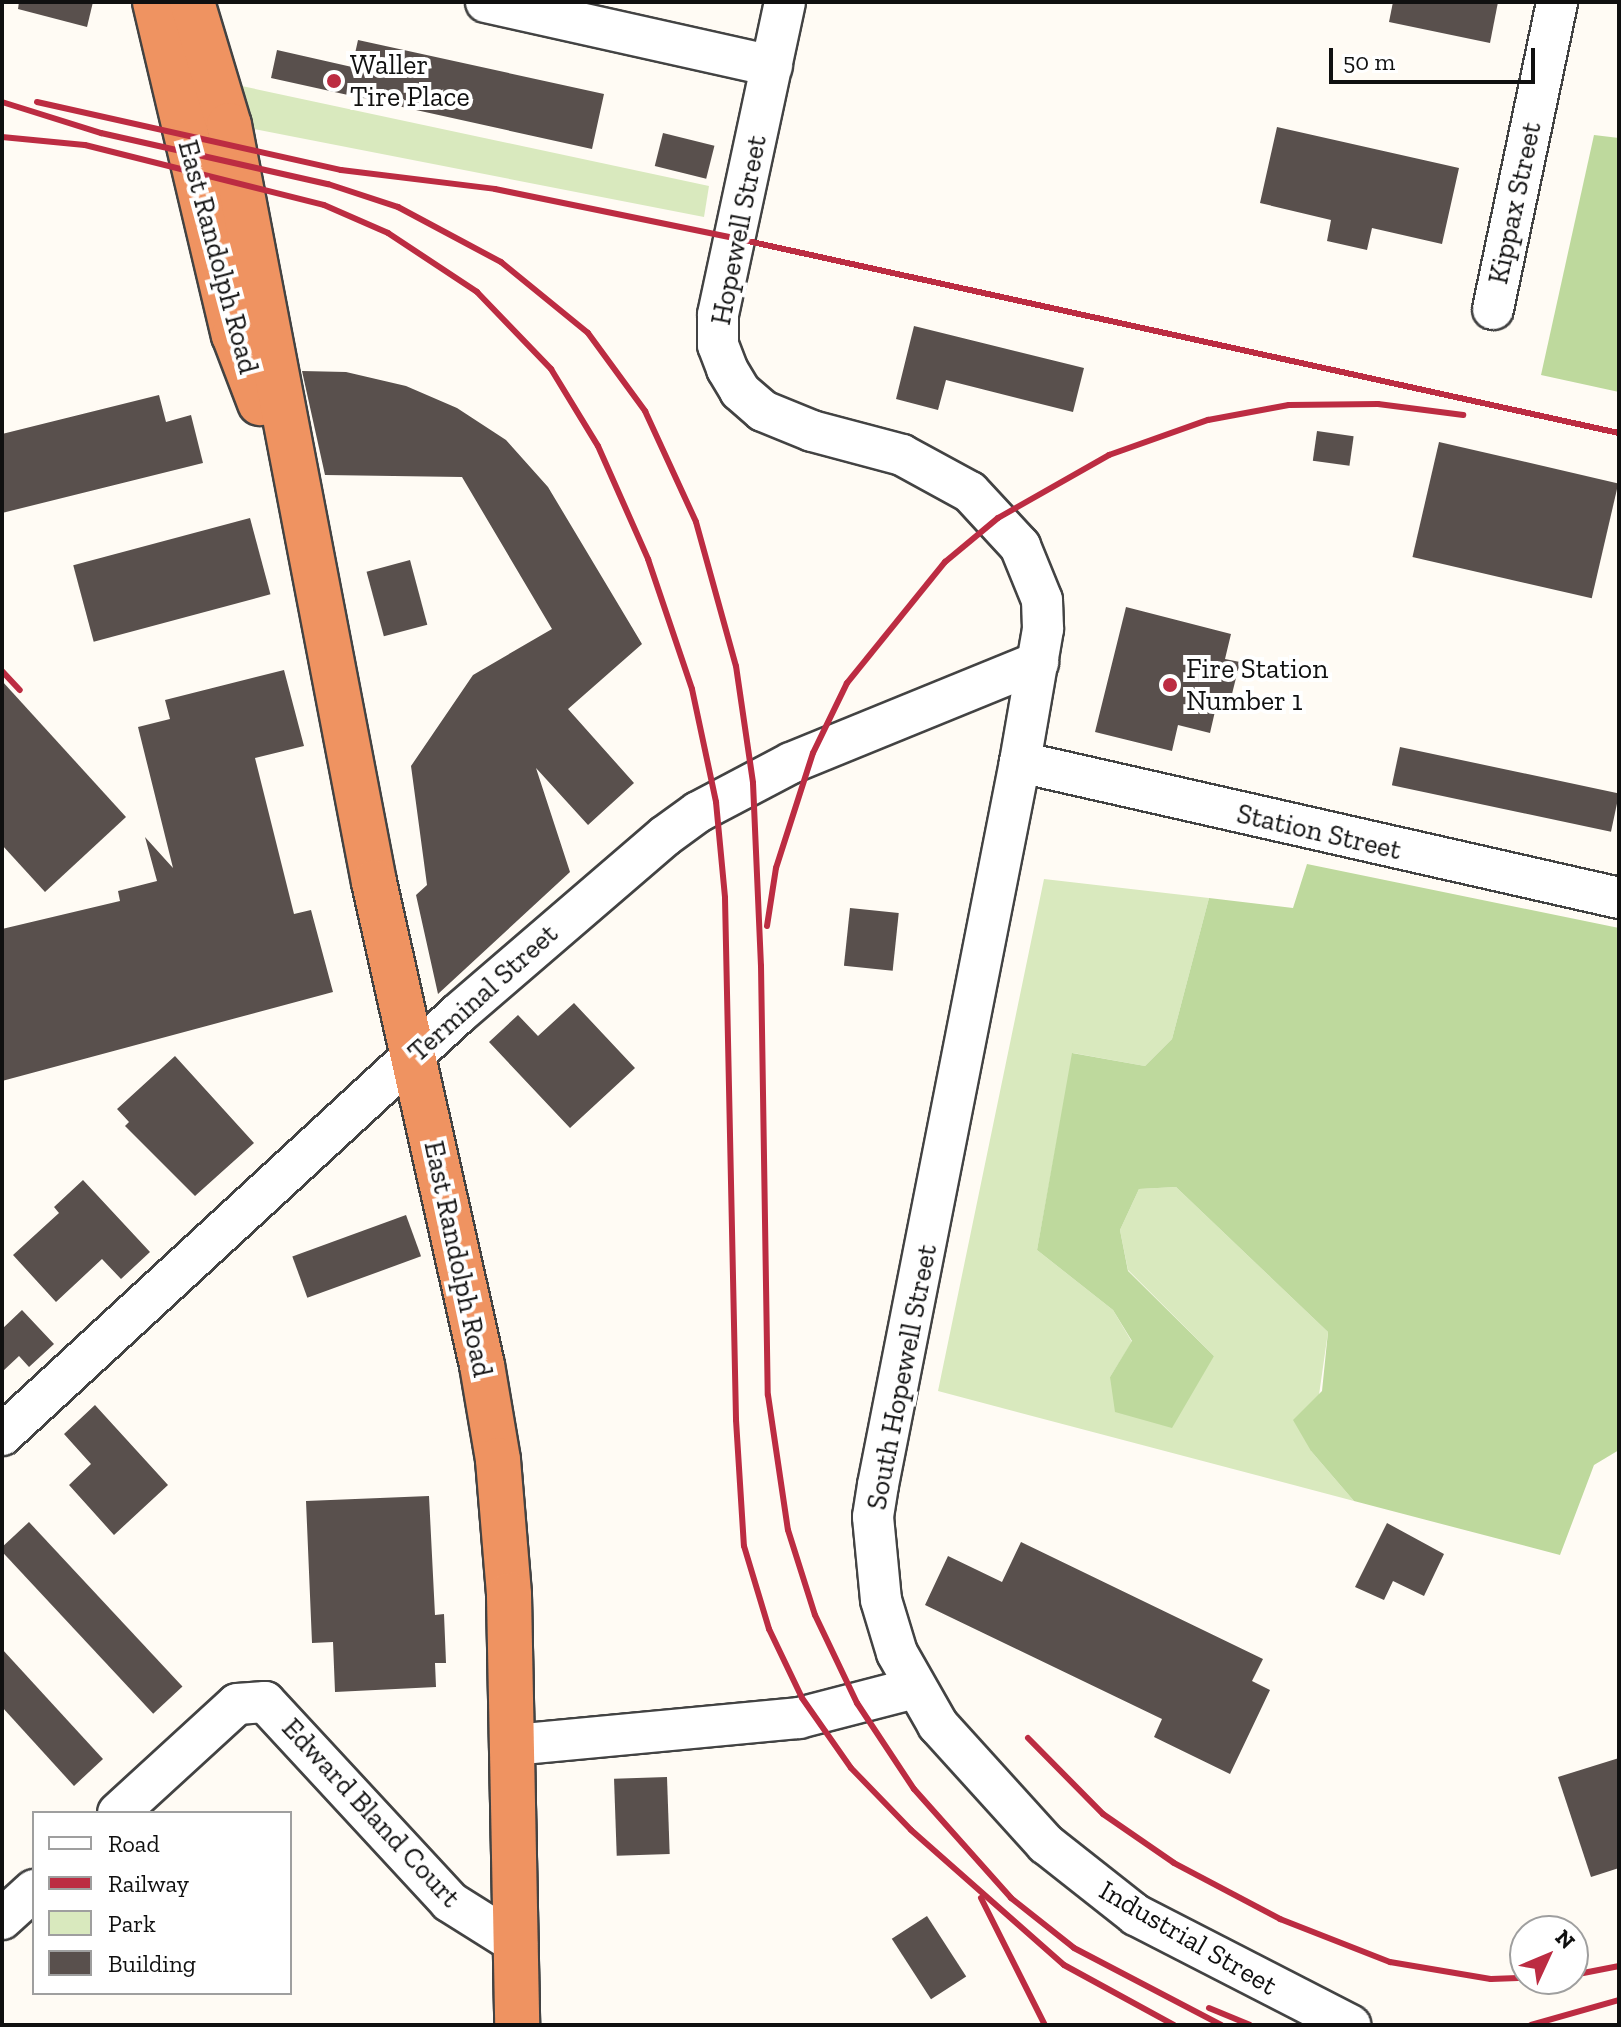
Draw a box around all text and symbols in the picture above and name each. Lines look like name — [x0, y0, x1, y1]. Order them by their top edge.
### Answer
scale bar — [1333, 32, 1539, 82]
text: 50 m — [1343, 47, 1395, 76]
place label: Waller Tire Place — [350, 48, 470, 114]
marker: Waller Tire Place — [325, 72, 343, 90]
street label: Kippax Street — [1481, 119, 1549, 287]
street label: Hopewell Street — [704, 132, 774, 328]
street label: East Randolph Road — [171, 136, 265, 378]
place label: Fire Station Number 1 — [1186, 652, 1328, 718]
marker: Fire Station Number 1 — [1161, 676, 1179, 694]
street label: Station Street — [1234, 797, 1404, 867]
street label: Terminal Street — [401, 917, 565, 1069]
street label: East Randolph Road — [417, 1138, 499, 1380]
street label: South Hopewell Street — [860, 1241, 944, 1513]
street label: Edward Bland Court — [275, 1712, 467, 1914]
legend — [32, 1811, 292, 1995]
text: Road — [108, 1829, 160, 1858]
text: Railway — [108, 1869, 189, 1898]
street label: Industrial Street — [1093, 1874, 1283, 2002]
text: Park — [108, 1909, 156, 1938]
north arrow — [1509, 1915, 1589, 1995]
text: N — [1550, 1924, 1581, 1955]
text: Building — [108, 1949, 196, 1978]

